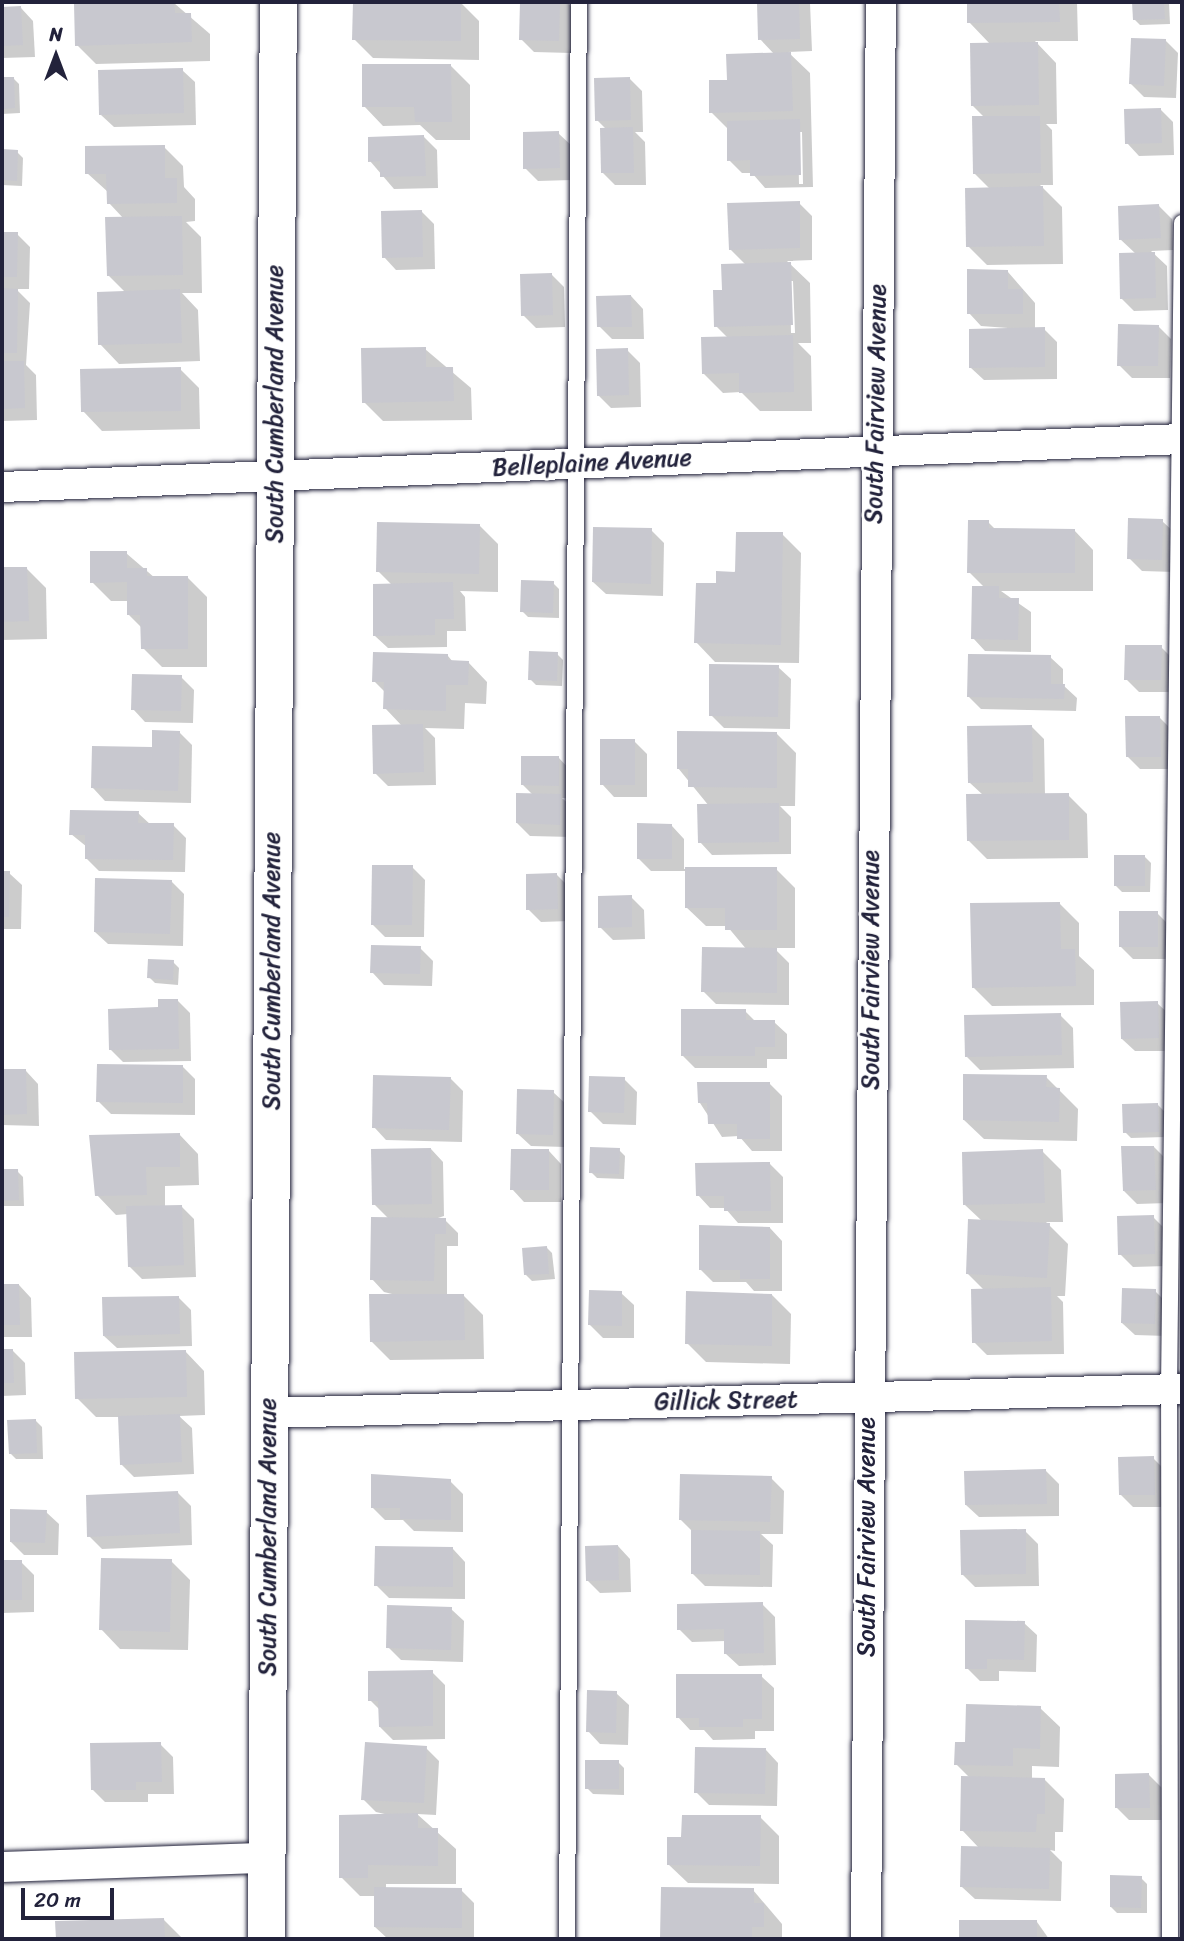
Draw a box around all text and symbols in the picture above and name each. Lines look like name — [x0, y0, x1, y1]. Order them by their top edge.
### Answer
text: N — [49, 18, 63, 51]
north arrow — [21, 21, 91, 91]
street label: South Cumberland Avenue — [261, 265, 289, 543]
street label: South Fairview Avenue — [860, 283, 892, 525]
street label: Belleplaine Avenue — [491, 443, 693, 483]
street label: South Cumberland Avenue — [258, 832, 286, 1110]
street label: South Fairview Avenue — [857, 850, 885, 1090]
street label: Gillick Street — [654, 1385, 798, 1417]
street label: South Cumberland Avenue — [254, 1398, 282, 1676]
street label: South Fairview Avenue — [853, 1417, 881, 1657]
scale bar — [24, 1874, 117, 1918]
text: 20 m — [34, 1881, 81, 1919]

